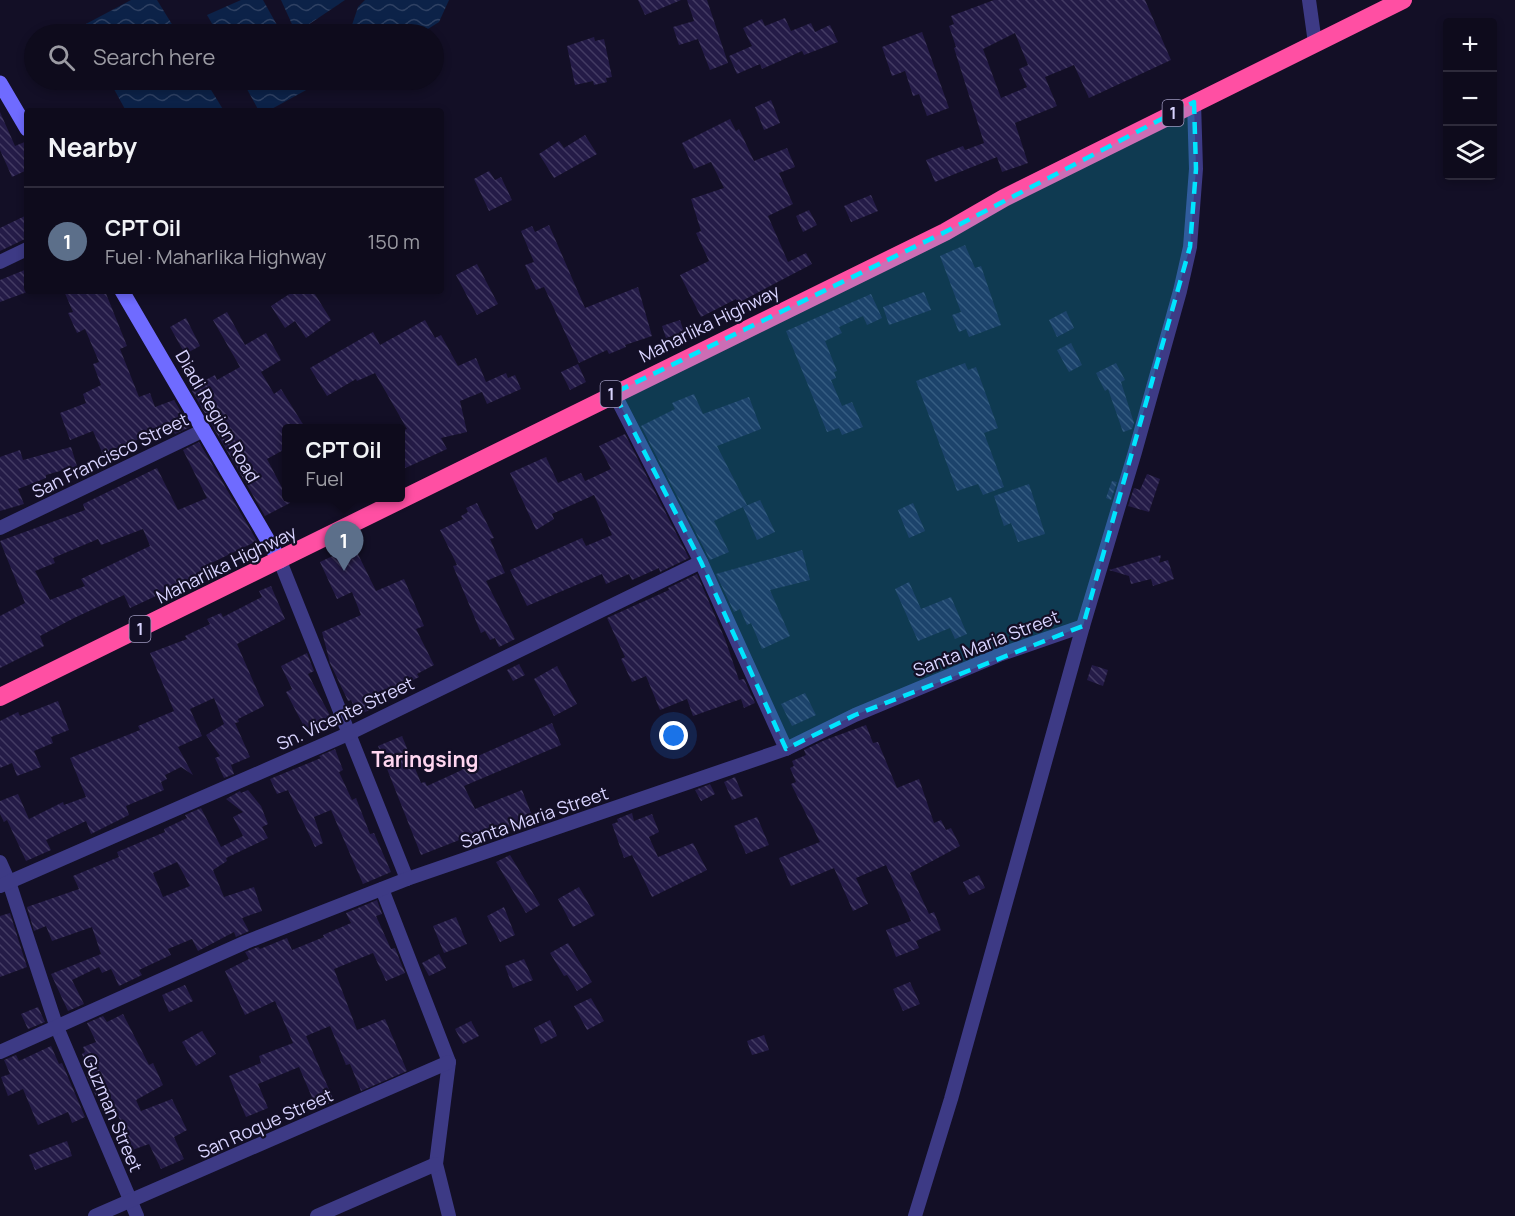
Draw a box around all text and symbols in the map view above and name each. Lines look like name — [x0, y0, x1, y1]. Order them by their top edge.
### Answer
map controls — [1443, 18, 1497, 180]
button: + — [1443, 18, 1497, 72]
search box — [24, 24, 444, 90]
icon: search — [45, 41, 78, 74]
text: Search here — [93, 42, 215, 72]
button: − — [1443, 72, 1497, 126]
road number: 1 — [1162, 100, 1184, 126]
button: layers — [1443, 126, 1497, 180]
text: Nearby — [48, 129, 137, 165]
text: CPT Oil — [105, 213, 181, 243]
text: 1 — [63, 228, 72, 255]
text: 150 m — [367, 228, 420, 255]
text: Fuel · Maharlika Highway — [105, 243, 326, 270]
street label: Maharlika Highway — [635, 278, 784, 367]
street label: Diadi Region Road — [170, 345, 266, 487]
road number: 1 — [600, 381, 622, 407]
street label: San Francisco Street — [28, 407, 192, 503]
popup — [282, 424, 405, 502]
text: CPT Oil — [305, 435, 382, 465]
text: Fuel — [305, 465, 344, 492]
street label: Maharlika Highway — [152, 519, 301, 608]
pin: 1 — [324, 522, 364, 571]
street label: Santa Maria Street — [909, 604, 1063, 682]
road number: 1 — [130, 616, 150, 642]
street label: Sn. Vicente Street — [272, 671, 418, 755]
your location — [659, 721, 688, 750]
district label: Taringsing — [371, 745, 479, 773]
street label: Santa Maria Street — [457, 780, 611, 854]
street label: Guzman Street — [77, 1051, 149, 1175]
street label: San Roque Street — [194, 1082, 336, 1164]

